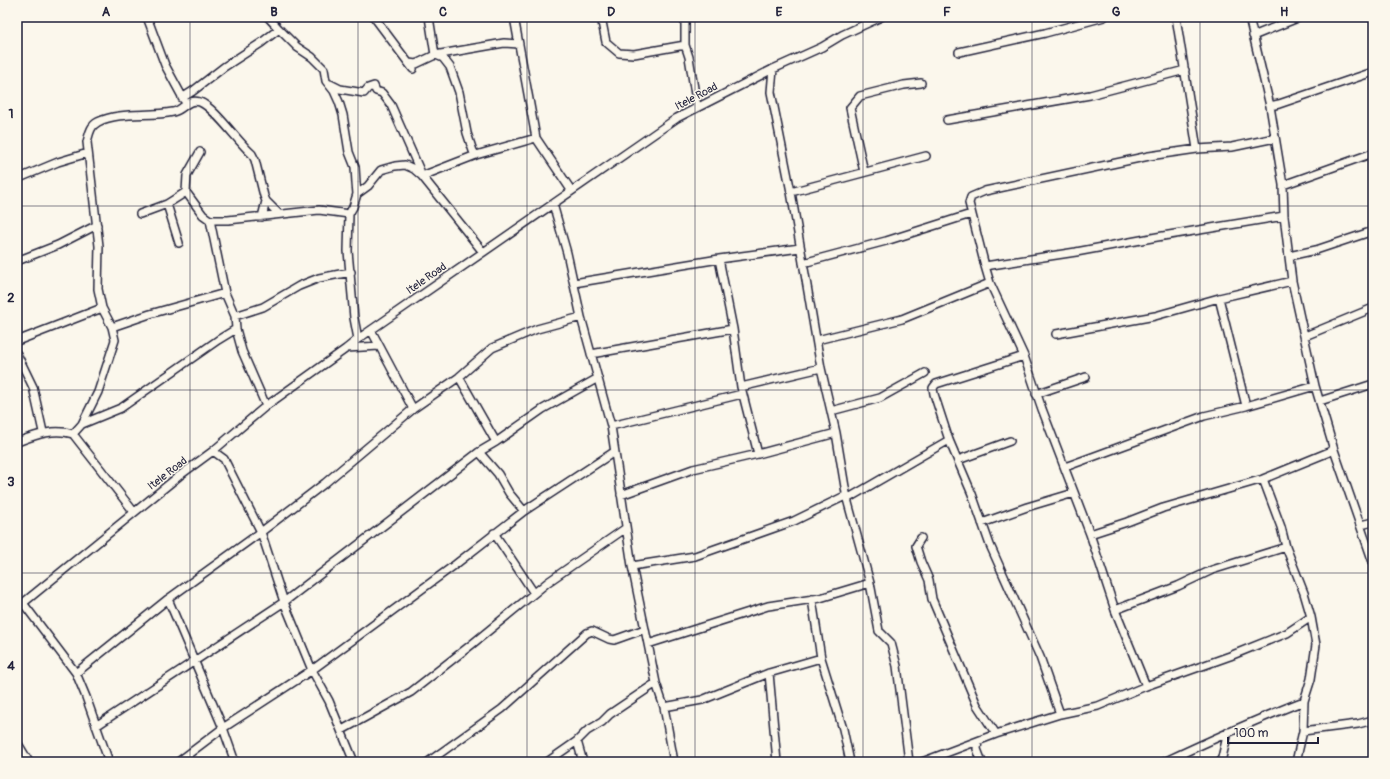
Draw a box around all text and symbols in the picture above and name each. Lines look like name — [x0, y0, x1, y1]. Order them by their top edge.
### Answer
text: A — [102, 4, 111, 20]
text: B — [270, 4, 278, 20]
text: C — [439, 4, 447, 20]
text: D — [607, 4, 615, 20]
text: E — [776, 4, 783, 20]
text: F — [943, 4, 951, 20]
text: G — [1112, 4, 1121, 20]
text: H — [1280, 4, 1288, 20]
street label: Itele Road — [673, 80, 720, 113]
text: 1 — [8, 106, 14, 122]
street label: Itele Road — [404, 260, 449, 297]
text: 2 — [7, 290, 15, 306]
street label: Itele Road — [145, 454, 190, 493]
text: 3 — [7, 474, 15, 490]
text: 4 — [7, 658, 15, 674]
scale bar — [1228, 719, 1318, 745]
text: 100 m — [1234, 726, 1269, 741]

